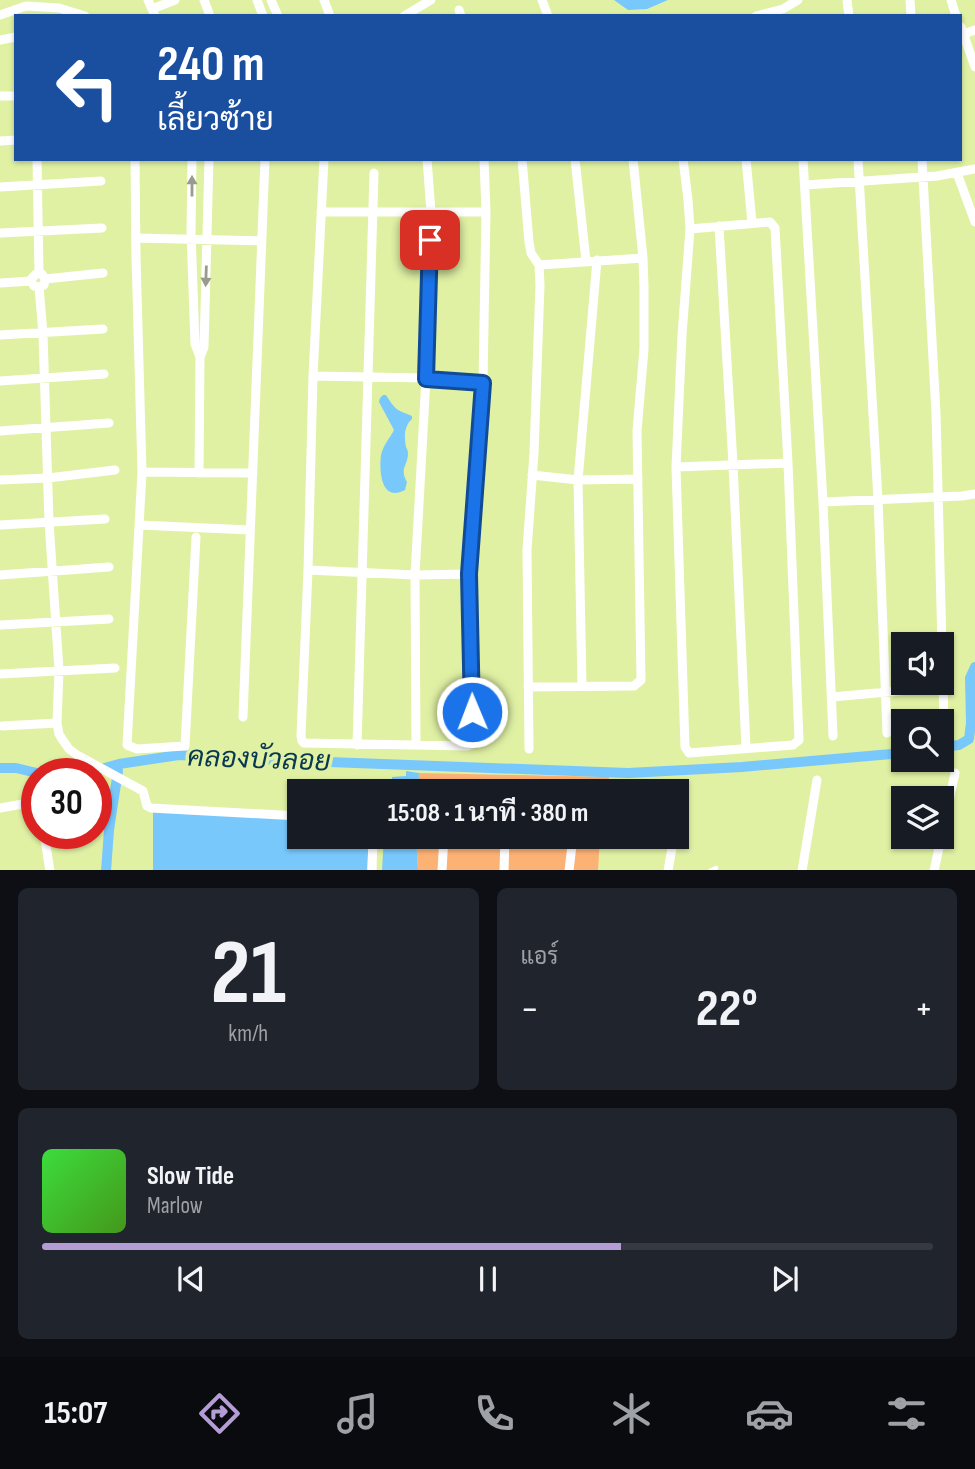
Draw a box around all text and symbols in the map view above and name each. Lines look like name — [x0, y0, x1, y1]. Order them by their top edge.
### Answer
text: 240 m — [157, 36, 265, 95]
icon: left — [42, 42, 133, 133]
text: เลี้ยวซ้าย — [157, 101, 274, 140]
one-way arrow — [186, 175, 198, 197]
pin — [400, 210, 460, 270]
icon: arrive — [411, 221, 449, 259]
one-way arrow — [200, 266, 212, 288]
map controls — [891, 632, 954, 849]
button: sound — [891, 632, 954, 695]
position arrow — [435, 675, 509, 749]
button: search — [891, 709, 954, 772]
water label: คลองบัวลอย — [187, 738, 331, 778]
speed limit sign: 30 — [21, 758, 112, 849]
button: layers — [891, 786, 954, 849]
text: 15:08 · 1 นาที · 380 m — [388, 798, 588, 829]
text: 21 — [210, 920, 286, 1029]
text: แอร์ — [521, 943, 558, 971]
text: 22° — [696, 978, 758, 1041]
text: − — [521, 987, 539, 1032]
text: + — [914, 987, 933, 1032]
text: km/h — [228, 1020, 268, 1048]
text: Slow Tide — [147, 1161, 234, 1192]
text: Marlow — [147, 1192, 203, 1220]
icon: previous — [172, 1260, 210, 1298]
icon: pause — [469, 1260, 507, 1298]
icon: next — [766, 1260, 804, 1298]
icon: directions — [195, 1389, 244, 1438]
icon: music — [333, 1389, 382, 1438]
icon: phone — [470, 1389, 519, 1438]
icon: climate — [607, 1389, 656, 1438]
icon: car — [745, 1389, 794, 1438]
icon: filters — [882, 1389, 931, 1438]
text: 15:07 — [44, 1394, 107, 1433]

